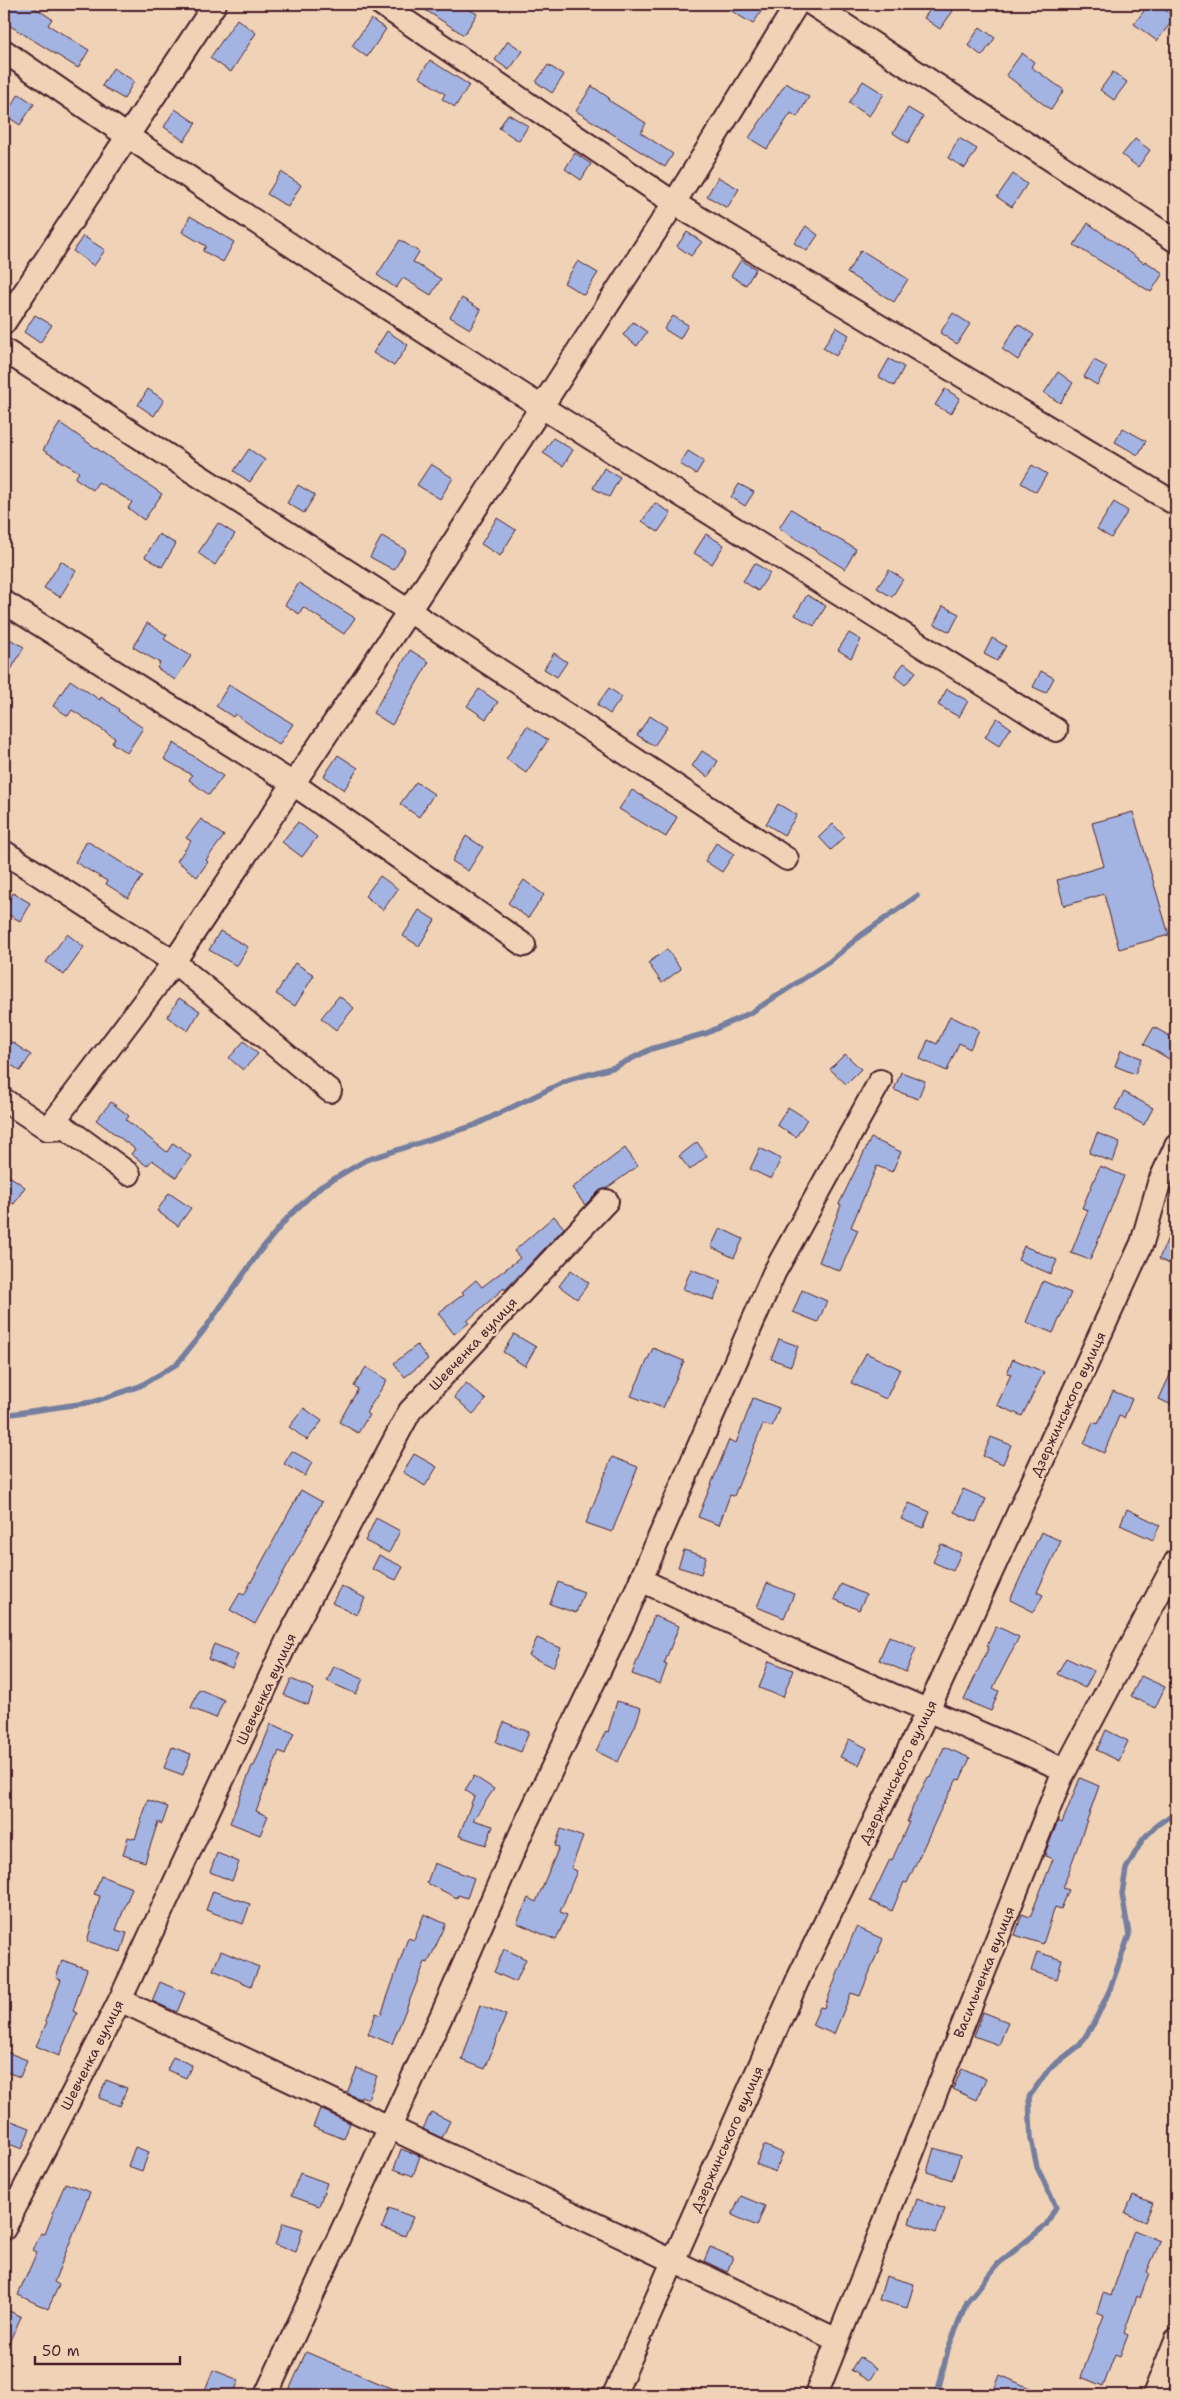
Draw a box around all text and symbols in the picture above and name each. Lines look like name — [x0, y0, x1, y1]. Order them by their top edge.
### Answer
street label: Шевченка вулиця — [425, 1293, 521, 1395]
street label: Дзержинського вулиця — [1026, 1329, 1110, 1479]
street label: Шевченка вулиця — [232, 1630, 300, 1748]
street label: Дзержинського вулиця — [855, 1697, 941, 1847]
street label: Васильченка вулиця — [949, 1904, 1019, 2040]
street label: Шевченка вулиця — [56, 1997, 128, 2113]
street label: Дзержинського вулиця — [687, 2063, 767, 2215]
scale bar — [35, 2334, 180, 2366]
text: 50 m — [42, 2341, 80, 2361]

